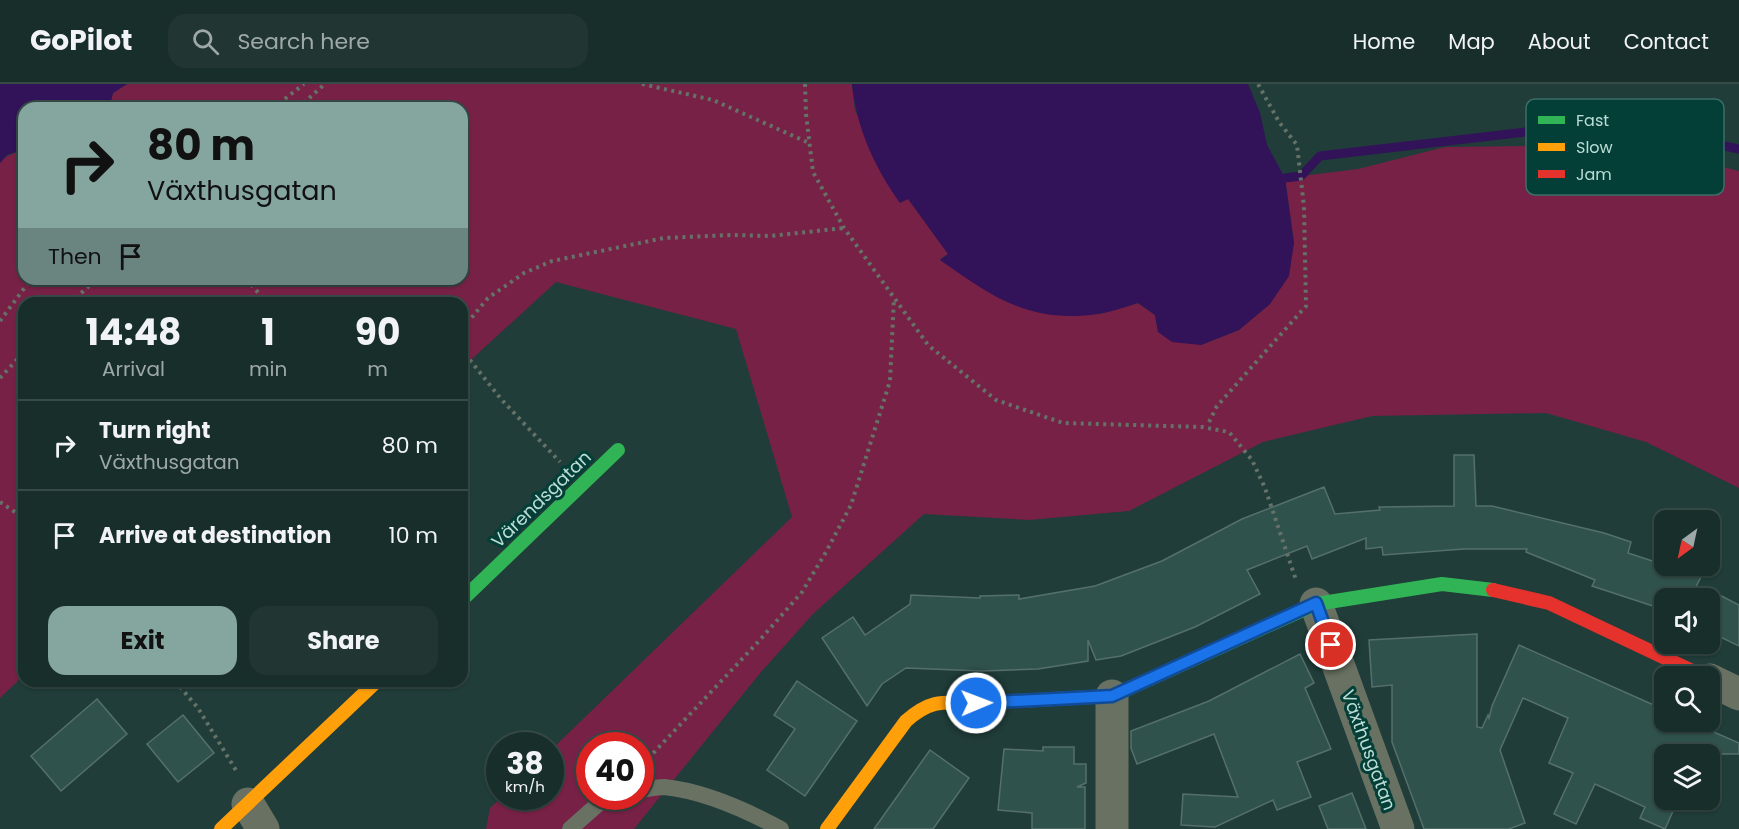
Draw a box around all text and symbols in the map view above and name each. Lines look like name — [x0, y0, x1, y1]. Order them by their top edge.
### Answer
search box — [168, 14, 588, 68]
text: GoPilot — [30, 21, 132, 60]
icon: search — [189, 25, 222, 58]
text: Search here — [237, 26, 370, 57]
text: Home — [1353, 27, 1415, 56]
text: Map — [1448, 27, 1495, 56]
text: About — [1528, 27, 1591, 56]
text: Contact — [1624, 27, 1709, 56]
legend — [1526, 99, 1724, 195]
text: Fast — [1576, 109, 1609, 132]
text: 80 m — [147, 116, 255, 175]
icon: right — [48, 126, 126, 204]
text: Slow — [1576, 136, 1613, 159]
text: Jam — [1576, 163, 1612, 186]
text: Växthusgatan — [147, 172, 337, 209]
icon: arrive — [114, 240, 147, 273]
text: Then — [48, 241, 102, 272]
text: 14:48 — [86, 307, 181, 358]
text: 1 — [261, 307, 275, 358]
text: 90 — [355, 307, 400, 358]
text: Arrival — [102, 355, 165, 383]
text: min — [249, 355, 287, 383]
text: m — [367, 355, 388, 383]
text: Turn right — [99, 415, 210, 446]
icon: right — [48, 429, 81, 462]
text: 80 m — [382, 430, 438, 461]
street label: Värendsgatan — [486, 445, 596, 553]
text: Växthusgatan — [99, 448, 240, 476]
north arrow — [1654, 510, 1720, 576]
map controls — [1654, 510, 1720, 810]
icon: arrive — [48, 519, 81, 552]
text: Arrive at destination — [99, 520, 331, 551]
text: 10 m — [389, 520, 438, 551]
button: sound — [1654, 588, 1720, 654]
button: Exit — [48, 606, 237, 675]
button: Share — [249, 606, 438, 675]
pin — [1305, 619, 1356, 670]
icon: arrive — [1314, 628, 1347, 661]
button: search — [1654, 666, 1720, 732]
position arrow — [944, 671, 1008, 735]
street label: Växthusgatan — [1336, 686, 1402, 814]
speed limit sign: 40 — [576, 732, 654, 810]
text: 38 — [506, 742, 544, 785]
button: layers — [1654, 744, 1720, 810]
text: km/h — [505, 776, 545, 797]

